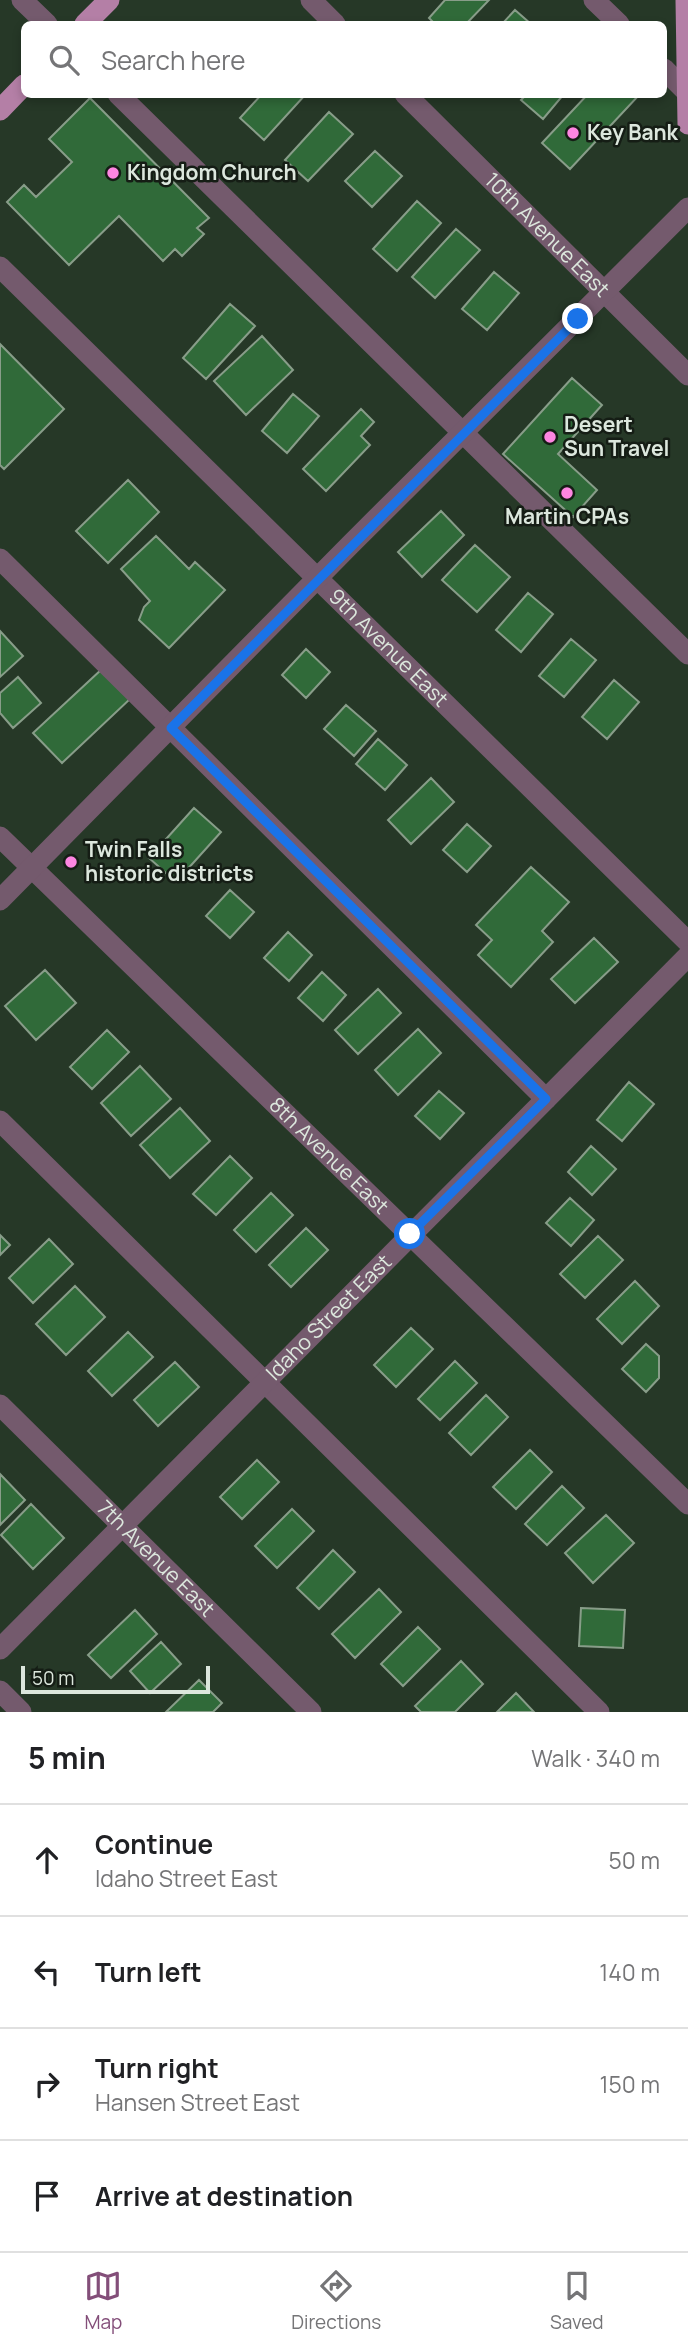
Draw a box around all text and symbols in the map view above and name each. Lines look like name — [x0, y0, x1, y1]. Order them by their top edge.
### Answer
search box — [21, 21, 667, 98]
icon: search — [45, 41, 83, 79]
text: Search here — [101, 42, 246, 78]
place label: Key Bank — [587, 118, 679, 146]
marker: Key Bank — [565, 125, 581, 141]
place label: Kingdom Church — [127, 158, 297, 186]
marker: Kingdom Church — [105, 165, 121, 181]
street label: 10th Avenue East — [479, 166, 616, 302]
route end — [562, 303, 593, 334]
place label: Desert Sun Travel — [564, 410, 669, 462]
marker: Desert Sun Travel — [542, 429, 558, 445]
marker: Martin CPAs — [559, 485, 575, 501]
place label: Martin CPAs — [505, 502, 629, 530]
street label: 9th Avenue East — [323, 582, 455, 712]
place label: Twin Falls historic districts — [85, 835, 254, 887]
marker: Twin Falls historic districts — [63, 854, 79, 870]
street label: 8th Avenue East — [264, 1091, 395, 1220]
route start — [394, 1218, 425, 1249]
street label: Idaho Street East — [259, 1248, 397, 1386]
street label: 7th Avenue East — [92, 1494, 222, 1623]
scale bar — [21, 1663, 210, 1695]
text: 50 m — [32, 1665, 74, 1691]
text: 5 min — [28, 1737, 106, 1778]
text: Walk · 340 m — [531, 1742, 660, 1774]
text: Continue — [95, 1826, 213, 1862]
icon: ahead — [28, 1841, 66, 1879]
text: 50 m — [609, 1844, 660, 1876]
text: Idaho Street East — [95, 1862, 278, 1894]
icon: left — [28, 1953, 66, 1991]
text: Turn left — [95, 1954, 202, 1990]
text: 140 m — [599, 1956, 660, 1988]
text: Turn right — [95, 2050, 219, 2086]
icon: right — [28, 2065, 66, 2103]
text: 150 m — [600, 2068, 660, 2100]
text: Hansen Street East — [95, 2086, 300, 2118]
icon: arrive — [28, 2177, 66, 2215]
text: Arrive at destination — [95, 2178, 353, 2214]
tab: Map — [84, 2267, 122, 2335]
tab: Directions — [291, 2267, 381, 2335]
tab: Saved — [550, 2267, 604, 2335]

